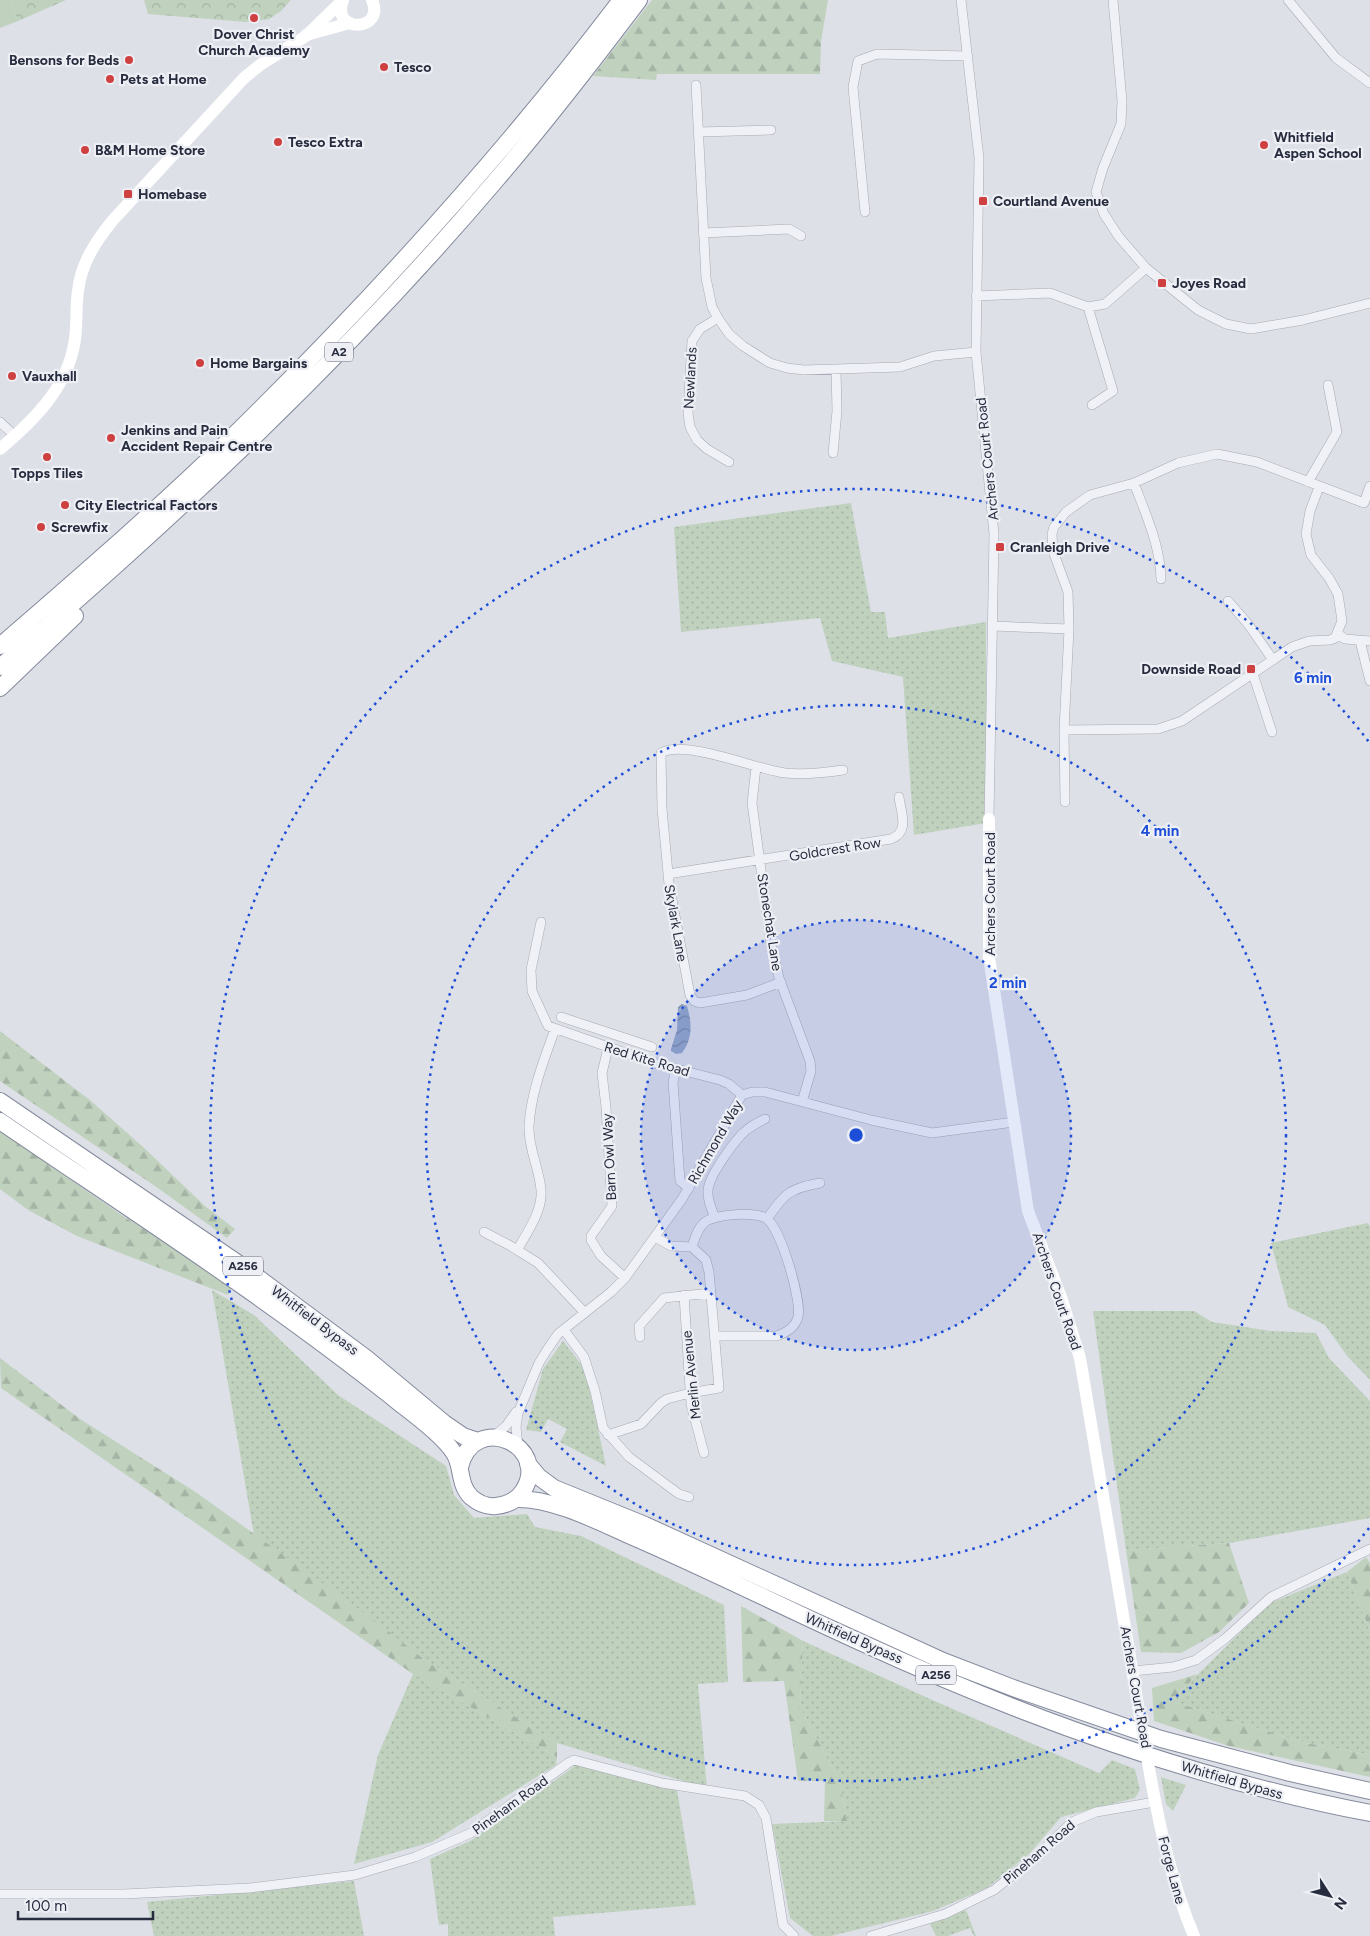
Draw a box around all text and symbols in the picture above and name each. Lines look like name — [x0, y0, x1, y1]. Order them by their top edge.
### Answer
marker: Dover Christ Church Academy — [248, 12, 260, 24]
place label: Dover Christ Church Academy — [198, 26, 311, 59]
place label: Bensons for Beds — [9, 52, 119, 69]
marker: Bensons for Beds — [123, 54, 135, 66]
place label: Tesco — [394, 59, 431, 76]
marker: Tesco — [378, 61, 390, 73]
place label: Pets at Home — [120, 71, 207, 88]
marker: Pets at Home — [104, 73, 116, 85]
place label: Whitfield Aspen School — [1274, 129, 1362, 162]
place label: Tesco Extra — [288, 134, 363, 151]
marker: Tesco Extra — [272, 136, 284, 148]
marker: Whitfield Aspen School — [1258, 139, 1270, 151]
place label: B&M Home Store — [95, 142, 205, 159]
marker: B&M Home Store — [79, 144, 91, 156]
place label: Homebase — [138, 186, 207, 203]
marker: Homebase — [122, 188, 134, 200]
place label: Courtland Avenue — [993, 193, 1109, 210]
marker: Courtland Avenue — [977, 195, 989, 207]
place label: Joyes Road — [1172, 275, 1246, 292]
marker: Joyes Road — [1156, 277, 1168, 289]
road number: A2 — [325, 342, 353, 362]
street label: Newlands — [680, 347, 701, 409]
place label: Home Bargains — [210, 355, 308, 372]
marker: Home Bargains — [194, 357, 206, 369]
place label: Vauxhall — [22, 368, 77, 385]
marker: Vauxhall — [6, 370, 18, 382]
street label: Archers Court Road — [973, 397, 1002, 521]
place label: Jenkins and Pain Accident Repair Centre — [121, 422, 273, 455]
marker: Jenkins and Pain Accident Repair Centre — [105, 432, 117, 444]
marker: Topps Tiles — [41, 451, 53, 463]
place label: Topps Tiles — [11, 465, 83, 482]
place label: City Electrical Factors — [75, 497, 218, 514]
marker: City Electrical Factors — [59, 499, 71, 511]
place label: Screwfix — [51, 519, 109, 536]
marker: Screwfix — [35, 521, 47, 533]
place label: Cranleigh Drive — [1010, 539, 1110, 556]
marker: Cranleigh Drive — [994, 541, 1006, 553]
place label: Downside Road — [1141, 661, 1241, 678]
marker: Downside Road — [1245, 663, 1257, 675]
text: 6 min — [1294, 669, 1332, 687]
text: 4 min — [1141, 822, 1179, 840]
street label: Archers Court Road — [982, 832, 999, 956]
street label: Goldcrest Row — [788, 834, 882, 865]
street label: Stonechat Lane — [753, 872, 786, 972]
street label: Skylark Lane — [660, 883, 691, 963]
text: 2 min — [989, 974, 1027, 992]
street label: Red Kite Road — [602, 1038, 692, 1081]
street label: Richmond Way — [685, 1097, 747, 1187]
street label: Barn Owl Way — [599, 1112, 620, 1201]
centre of rings — [847, 1126, 865, 1144]
street label: Archers Court Road — [1028, 1230, 1085, 1352]
road number: A256 — [223, 1256, 263, 1276]
street label: Whitfield Bypass — [268, 1282, 362, 1359]
street label: Merlin Avenue — [678, 1329, 705, 1420]
street label: Whitfield Bypass — [802, 1609, 905, 1668]
street label: Archers Court Road — [1116, 1625, 1155, 1749]
road number: A256 — [916, 1666, 956, 1684]
street label: Whitfield Bypass — [1179, 1758, 1285, 1803]
street label: Pineham Road — [469, 1772, 551, 1839]
street label: Pineham Road — [1000, 1817, 1079, 1888]
street label: Forge Lane — [1154, 1834, 1189, 1906]
north arrow — [1305, 1871, 1355, 1921]
scale bar — [18, 1888, 152, 1920]
text: N — [1330, 1894, 1350, 1913]
text: 100 m — [25, 1897, 67, 1915]

